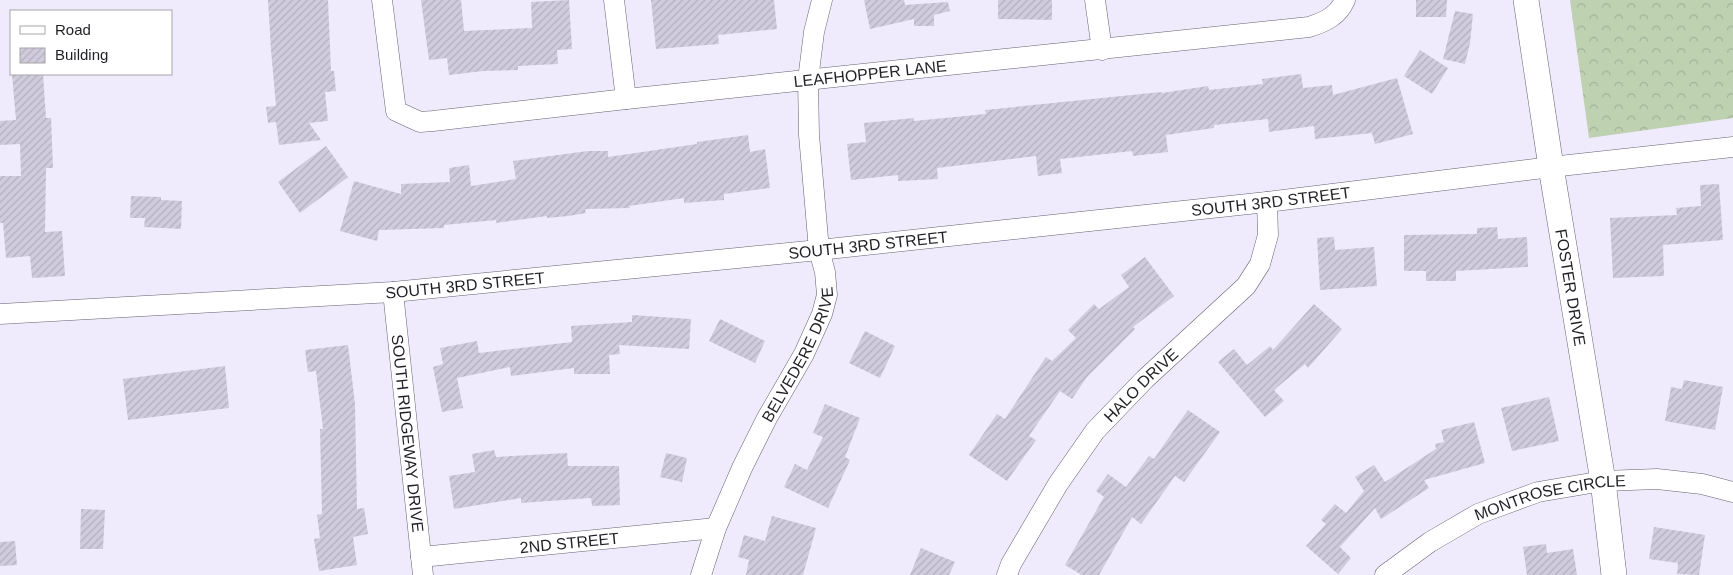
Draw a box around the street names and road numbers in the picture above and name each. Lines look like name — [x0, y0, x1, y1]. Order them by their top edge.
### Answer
street label: LEAFHOPPER LANE — [793, 57, 948, 90]
street label: SOUTH 3RD STREET — [1190, 184, 1351, 219]
street label: SOUTH 3RD STREET — [788, 228, 949, 262]
street label: FOSTER DRIVE — [1552, 228, 1589, 347]
street label: SOUTH 3RD STREET — [385, 269, 546, 301]
street label: BELVEDERE DRIVE — [759, 286, 836, 425]
street label: SOUTH RIDGEWAY DRIVE — [389, 333, 426, 533]
street label: HALO DRIVE — [1101, 345, 1181, 425]
street label: MONTROSE CIRCLE — [1472, 472, 1626, 524]
street label: 2ND STREET — [519, 530, 620, 556]

